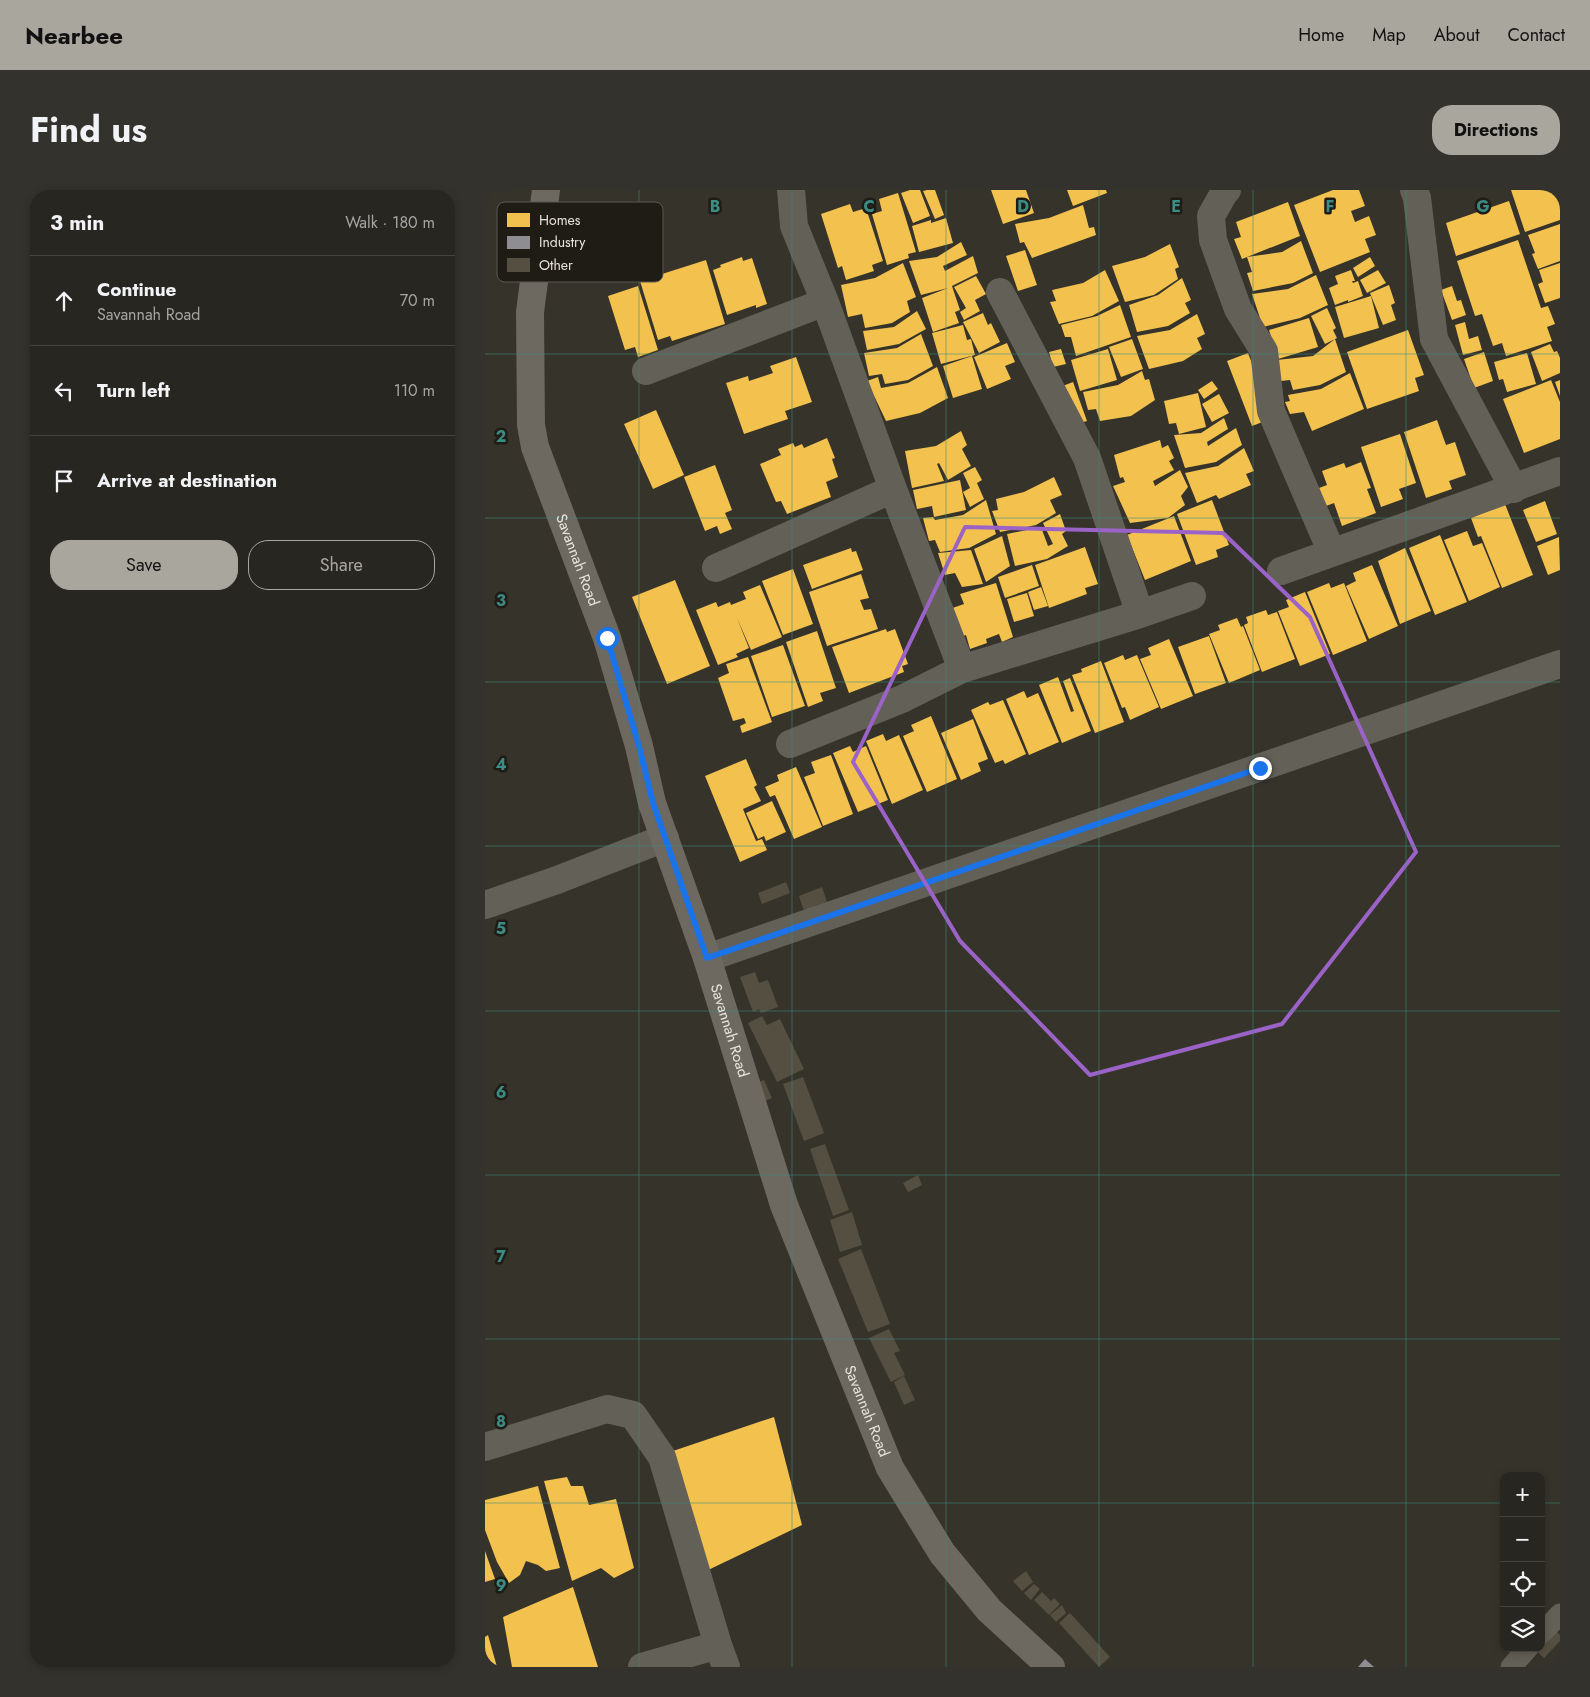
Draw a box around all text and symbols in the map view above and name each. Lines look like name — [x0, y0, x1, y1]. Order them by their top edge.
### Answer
text: Nearbee — [25, 18, 123, 53]
text: Home — [1298, 22, 1344, 48]
text: Map — [1372, 22, 1406, 48]
text: About — [1434, 22, 1479, 48]
text: Contact — [1507, 22, 1565, 48]
text: Find us — [30, 105, 147, 155]
button: Directions — [1432, 105, 1560, 155]
text: B — [710, 195, 720, 218]
text: C — [863, 195, 875, 218]
text: D — [1017, 195, 1029, 218]
text: E — [1171, 195, 1181, 218]
text: F — [1326, 195, 1334, 218]
text: G — [1476, 195, 1490, 218]
legend — [497, 202, 663, 282]
text: 3 min — [50, 208, 104, 238]
text: Homes — [539, 210, 581, 230]
text: Walk · 180 m — [345, 211, 435, 234]
text: Industry — [539, 232, 586, 252]
text: Other — [539, 255, 573, 275]
text: Continue — [97, 276, 176, 303]
icon: ahead — [50, 287, 78, 315]
text: 70 m — [400, 289, 435, 312]
text: Savannah Road — [97, 303, 200, 326]
icon: left — [50, 377, 78, 405]
text: Turn left — [97, 377, 170, 404]
text: 110 m — [394, 379, 435, 402]
text: 2 — [496, 425, 506, 448]
icon: arrive — [50, 467, 78, 495]
text: Arrive at destination — [97, 467, 277, 494]
street label: Savannah Road — [550, 511, 605, 609]
button: Save — [50, 540, 238, 590]
button: Share — [248, 540, 435, 590]
text: 3 — [496, 589, 506, 612]
route start — [596, 627, 619, 650]
text: 4 — [495, 753, 507, 776]
route end — [1249, 757, 1272, 780]
text: 5 — [496, 917, 506, 940]
street label: Savannah Road — [705, 981, 755, 1080]
text: 6 — [496, 1081, 506, 1104]
text: 7 — [496, 1245, 506, 1268]
street label: Savannah Road — [839, 1362, 895, 1460]
text: 8 — [496, 1410, 506, 1433]
map controls — [1500, 1472, 1545, 1652]
button: + — [1500, 1472, 1545, 1517]
button: − — [1500, 1517, 1545, 1562]
button: locate — [1500, 1562, 1545, 1607]
text: 9 — [496, 1574, 506, 1597]
button: layers — [1500, 1607, 1545, 1652]

